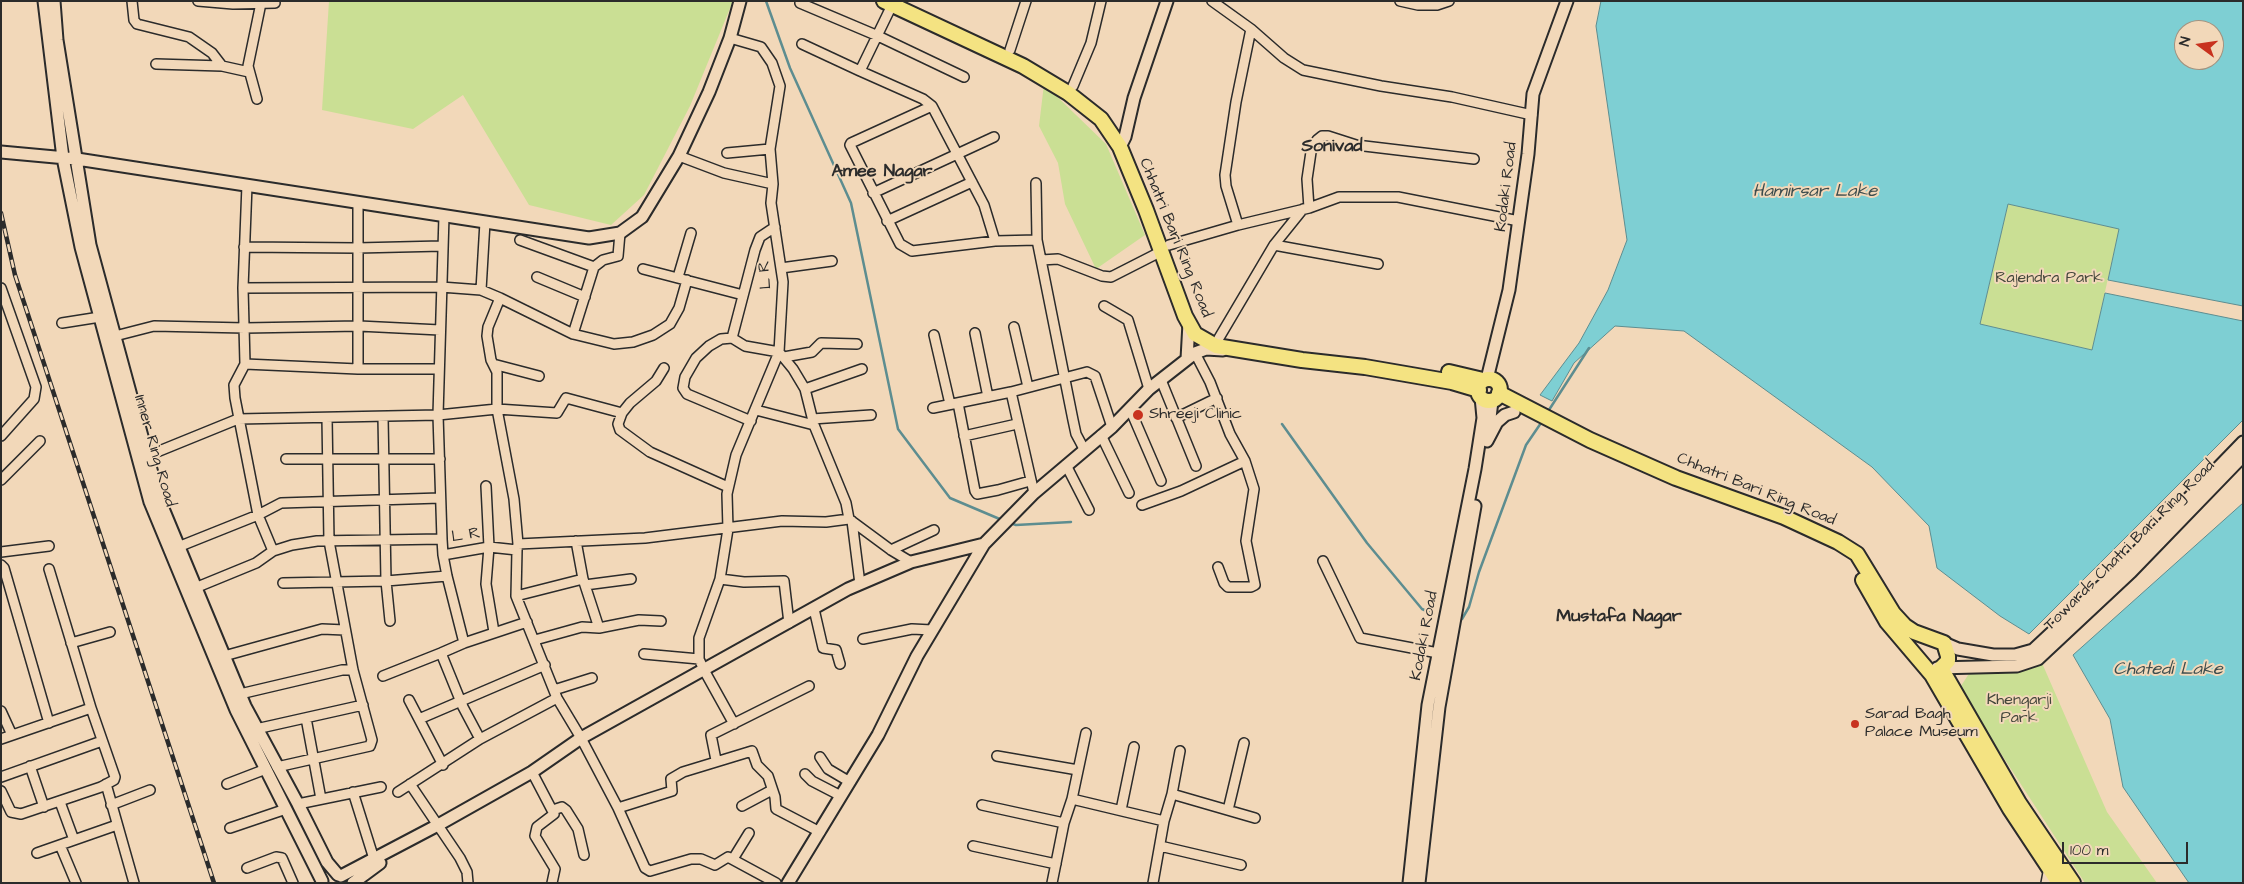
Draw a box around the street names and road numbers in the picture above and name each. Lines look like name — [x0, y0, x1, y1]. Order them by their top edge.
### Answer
street label: Kodaki Road — [1492, 141, 1522, 233]
street label: Chhatri Bari Ring Road — [1134, 156, 1216, 320]
street label: L R — [755, 260, 777, 290]
street label: Inner Ring Road — [129, 393, 179, 509]
street label: Chhatri Bari Ring Road — [1674, 449, 1838, 531]
street label: Towards Chatri Bari Ring Road — [2041, 457, 2219, 635]
street label: L R — [450, 524, 482, 548]
street label: Kodaki Road — [1407, 590, 1443, 682]

